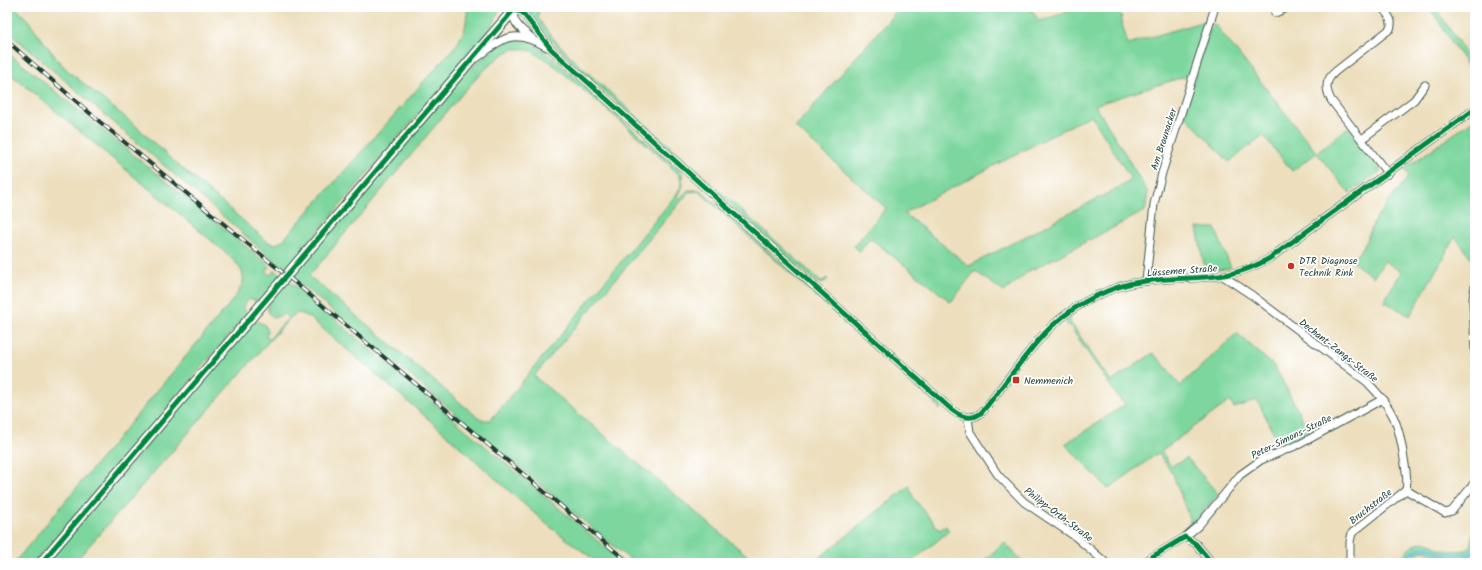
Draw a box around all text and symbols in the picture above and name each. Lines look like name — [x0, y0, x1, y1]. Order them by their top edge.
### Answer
street label: Am Braunacker — [1146, 106, 1182, 172]
place label: DTR Diagnose Technik Rink — [1299, 253, 1358, 281]
street label: Lüssemer Straße — [1146, 261, 1218, 281]
marker: DTR Diagnose Technik Rink — [1286, 261, 1296, 271]
street label: Dechant-Zangs-Straße — [1295, 315, 1382, 387]
place label: Nemmenich — [1024, 373, 1073, 389]
marker: Nemmenich — [1011, 375, 1021, 385]
street label: Peter-Simons-Straße — [1248, 410, 1335, 463]
street label: Philipp-Orth-Straße — [1020, 483, 1097, 546]
street label: Bruchstraße — [1346, 485, 1396, 529]

